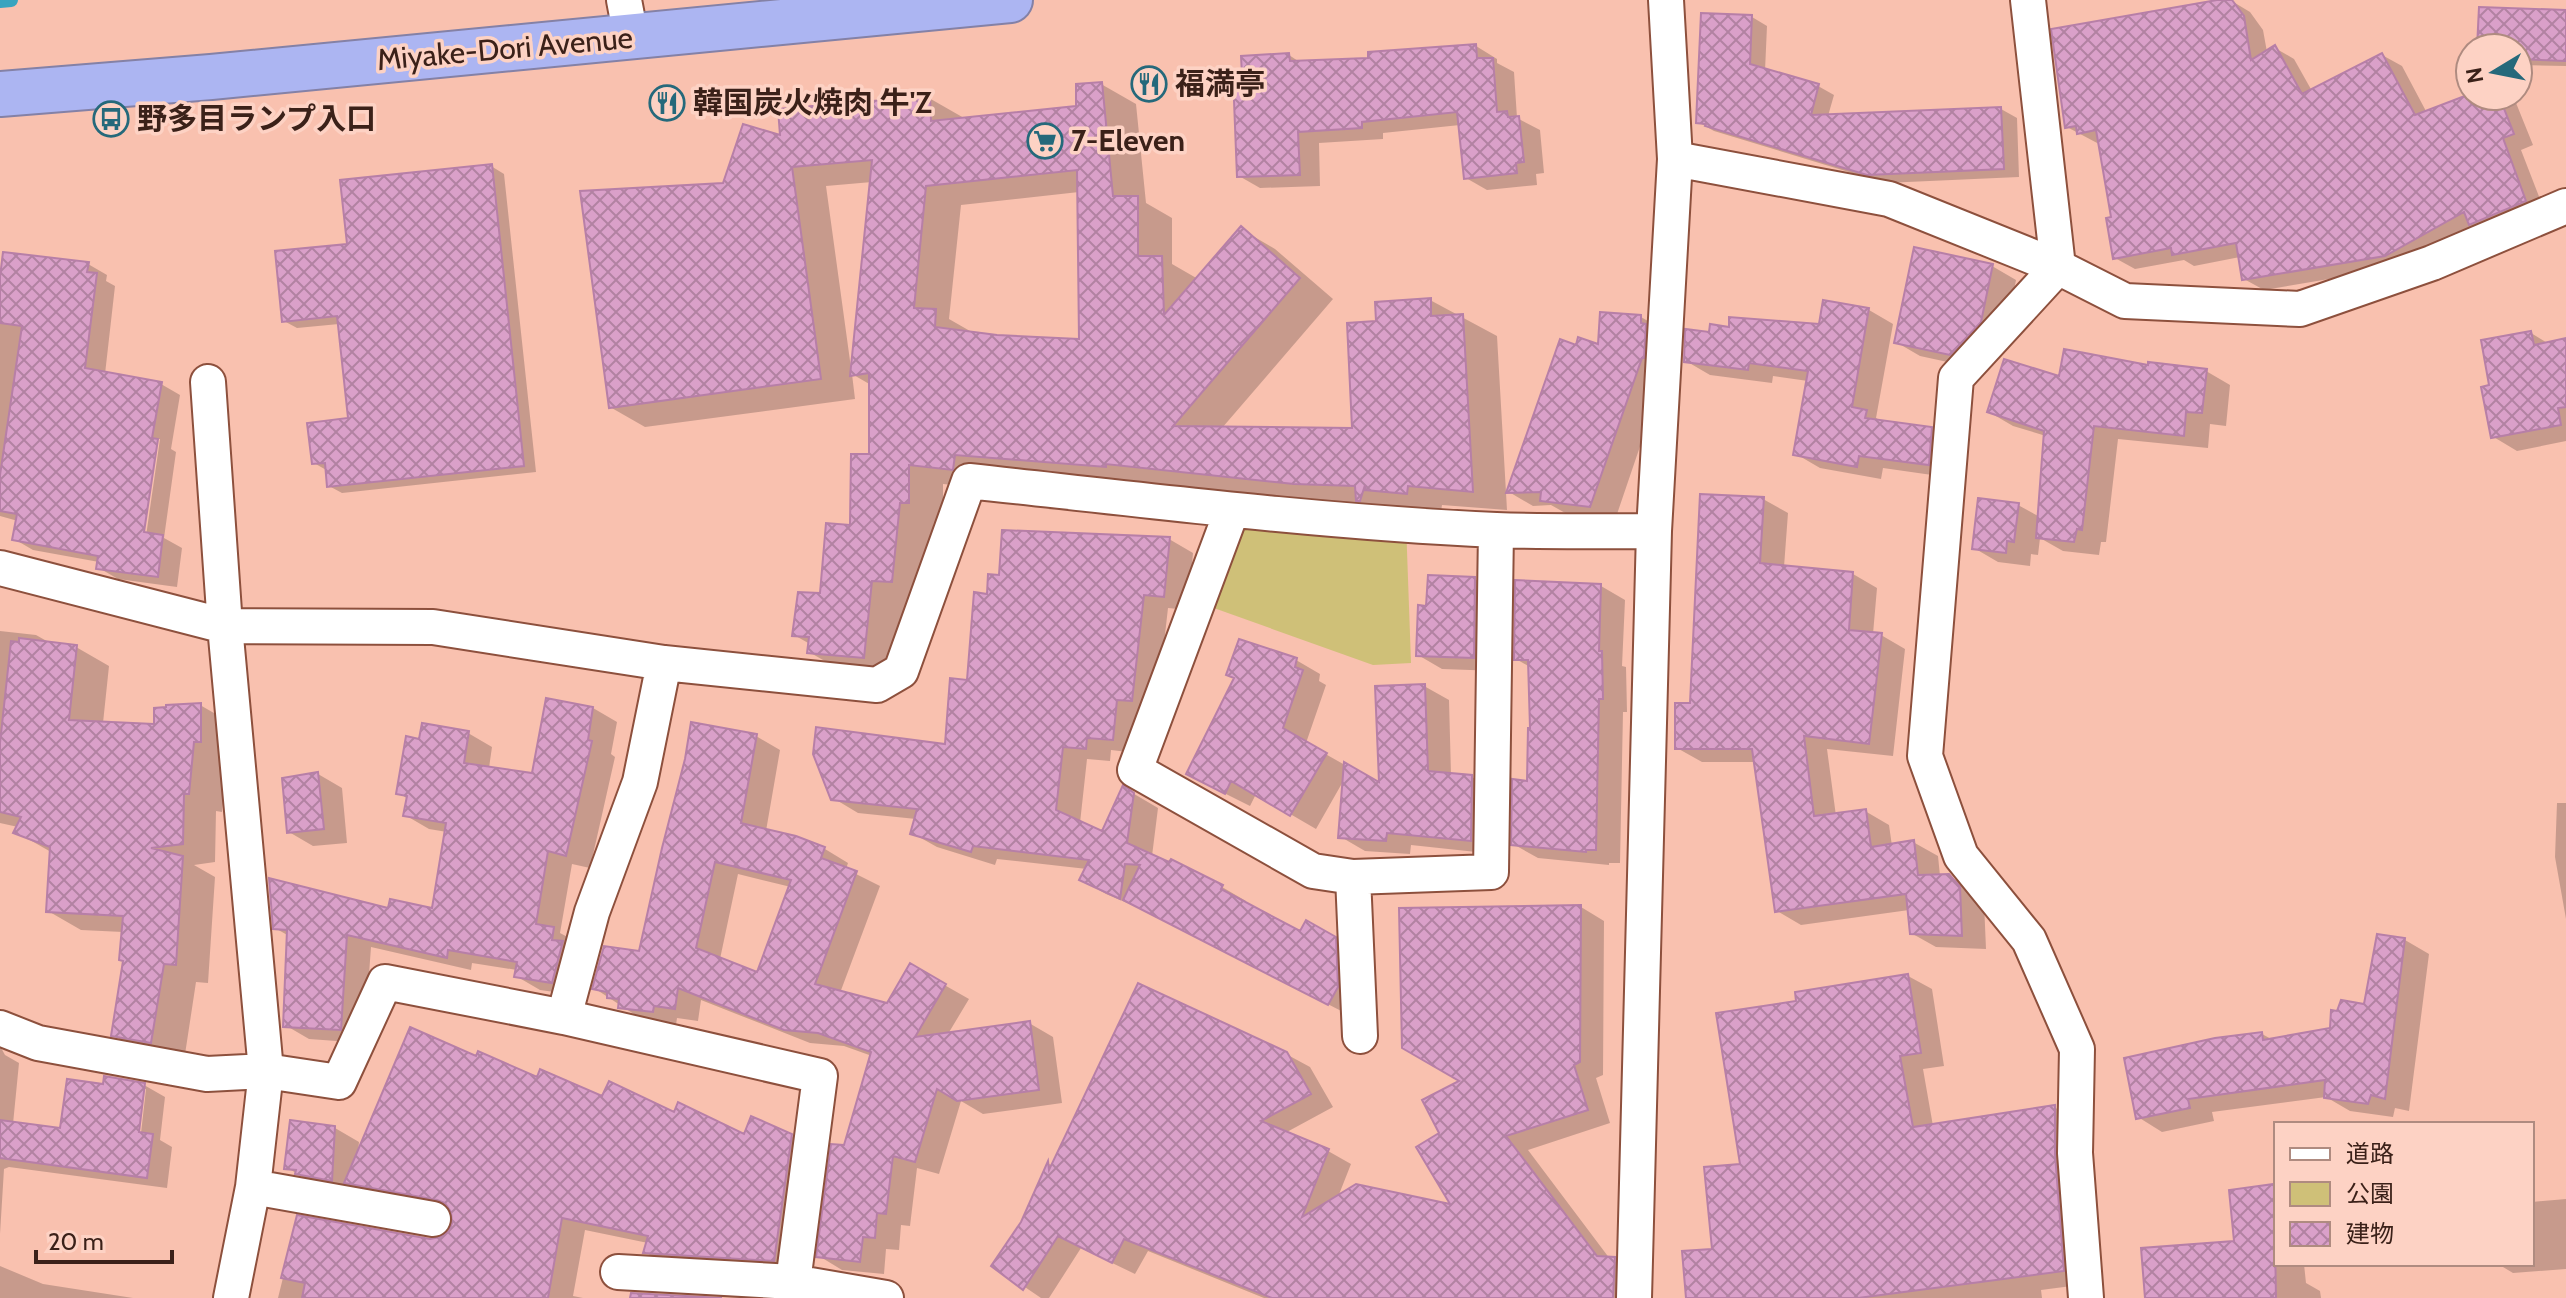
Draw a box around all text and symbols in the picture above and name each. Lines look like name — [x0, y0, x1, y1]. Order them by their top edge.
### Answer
street label: Miyake-Dori Avenue — [376, 19, 634, 78]
north arrow — [2454, 32, 2534, 112]
restaurant icon: 福満亭 — [1130, 65, 1168, 103]
place label: 福満亭 — [1175, 65, 1265, 102]
text: N — [2460, 65, 2489, 85]
restaurant icon: 韓国炭火焼肉 牛'Z — [648, 84, 686, 122]
place label: 韓国炭火焼肉 牛'Z — [693, 84, 932, 121]
bus stop icon: 野多目ランプ入口 — [92, 100, 130, 138]
place label: 野多目ランプ入口 — [137, 100, 376, 137]
supermarket icon: 7-Eleven — [1026, 122, 1064, 160]
place label: 7-Eleven — [1071, 122, 1185, 159]
legend — [2274, 1122, 2534, 1266]
text: 道路 — [2346, 1139, 2394, 1168]
text: 公園 — [2346, 1179, 2394, 1208]
scale bar — [36, 1214, 172, 1264]
text: 建物 — [2346, 1219, 2394, 1248]
text: 20 m — [48, 1227, 104, 1256]

